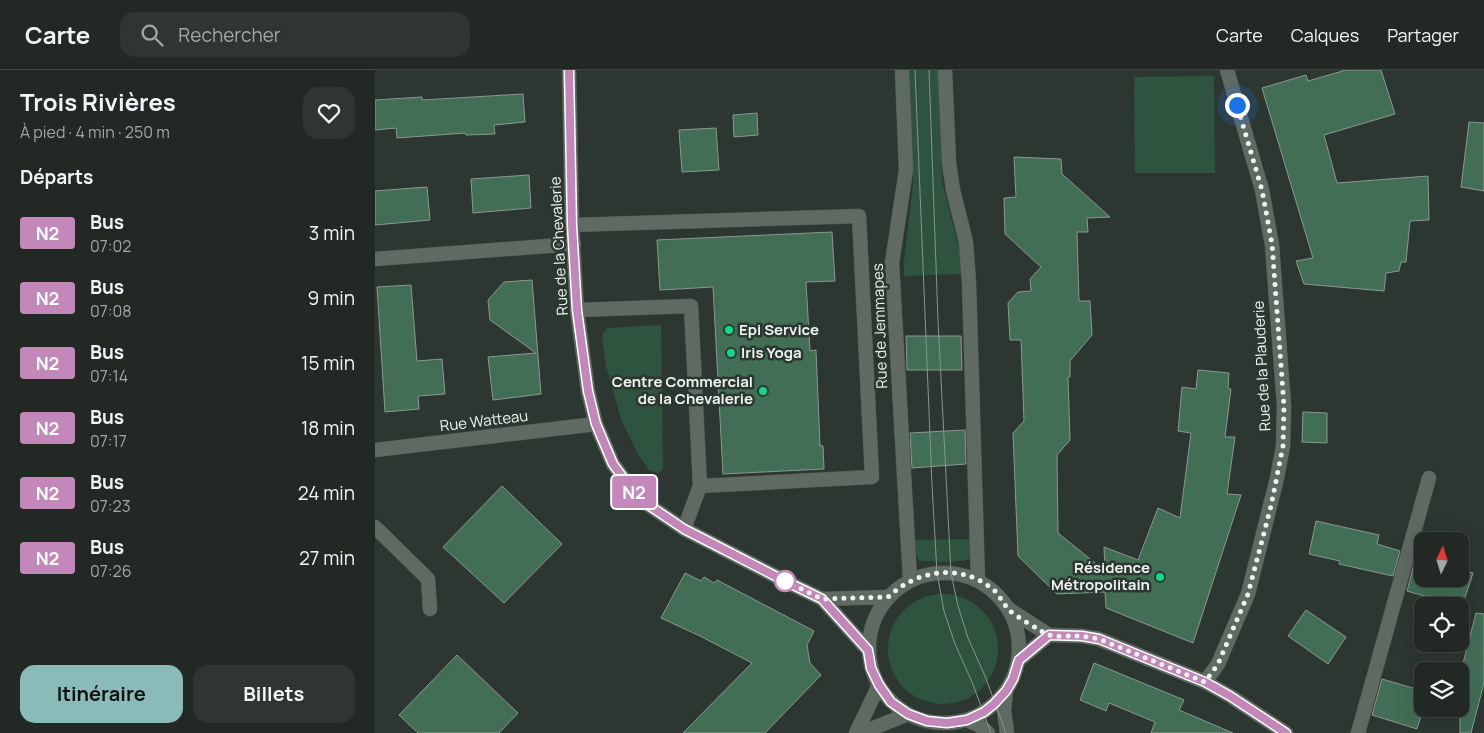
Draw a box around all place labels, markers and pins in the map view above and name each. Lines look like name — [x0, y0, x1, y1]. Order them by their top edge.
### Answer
place label: Epi Service — [739, 319, 819, 340]
marker: Epi Service — [723, 324, 735, 336]
place label: Iris Yoga — [741, 342, 802, 363]
marker: Iris Yoga — [725, 347, 737, 359]
place label: Centre Commercial de la Chevalerie — [612, 371, 753, 409]
marker: Centre Commercial de la Chevalerie — [757, 385, 769, 397]
place label: Résidence Métropolitain — [1051, 557, 1150, 595]
unlabelled marker — [774, 570, 796, 592]
marker: Résidence Métropolitain — [1154, 571, 1166, 583]

